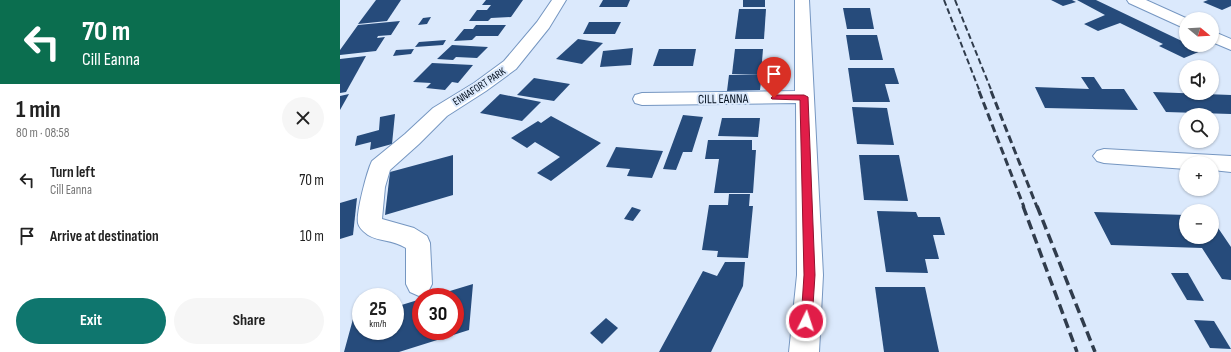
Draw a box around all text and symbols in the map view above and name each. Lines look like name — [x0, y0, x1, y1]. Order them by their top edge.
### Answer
north arrow — [1179, 12, 1219, 52]
map controls — [1179, 12, 1219, 244]
text: 70 m — [82, 15, 130, 48]
icon: left — [16, 16, 68, 68]
text: Cill Eanna — [82, 49, 140, 70]
pin — [757, 57, 791, 98]
button: sound — [1179, 60, 1219, 100]
icon: arrive — [763, 63, 785, 85]
street label: ENNAFORT PARK — [450, 65, 508, 108]
street label: CILL EANNA — [698, 91, 749, 107]
text: 1 min — [16, 95, 61, 124]
button: close — [282, 97, 324, 139]
button: search — [1179, 108, 1219, 148]
text: 80 m · 08:58 — [16, 125, 70, 141]
button: + — [1179, 156, 1219, 196]
text: Turn left — [50, 163, 95, 182]
icon: left — [16, 169, 38, 191]
text: 70 m — [299, 171, 324, 190]
text: Cill Eanna — [50, 182, 92, 198]
button: − — [1179, 204, 1219, 244]
icon: arrive — [16, 225, 38, 247]
text: Arrive at destination — [50, 227, 159, 246]
text: 10 m — [300, 227, 324, 246]
speed limit sign: 30 — [412, 288, 464, 340]
text: 25 — [369, 297, 387, 321]
button: Exit — [16, 298, 166, 344]
button: Share — [174, 298, 324, 344]
position arrow — [785, 300, 827, 342]
text: km/h — [369, 318, 387, 330]

